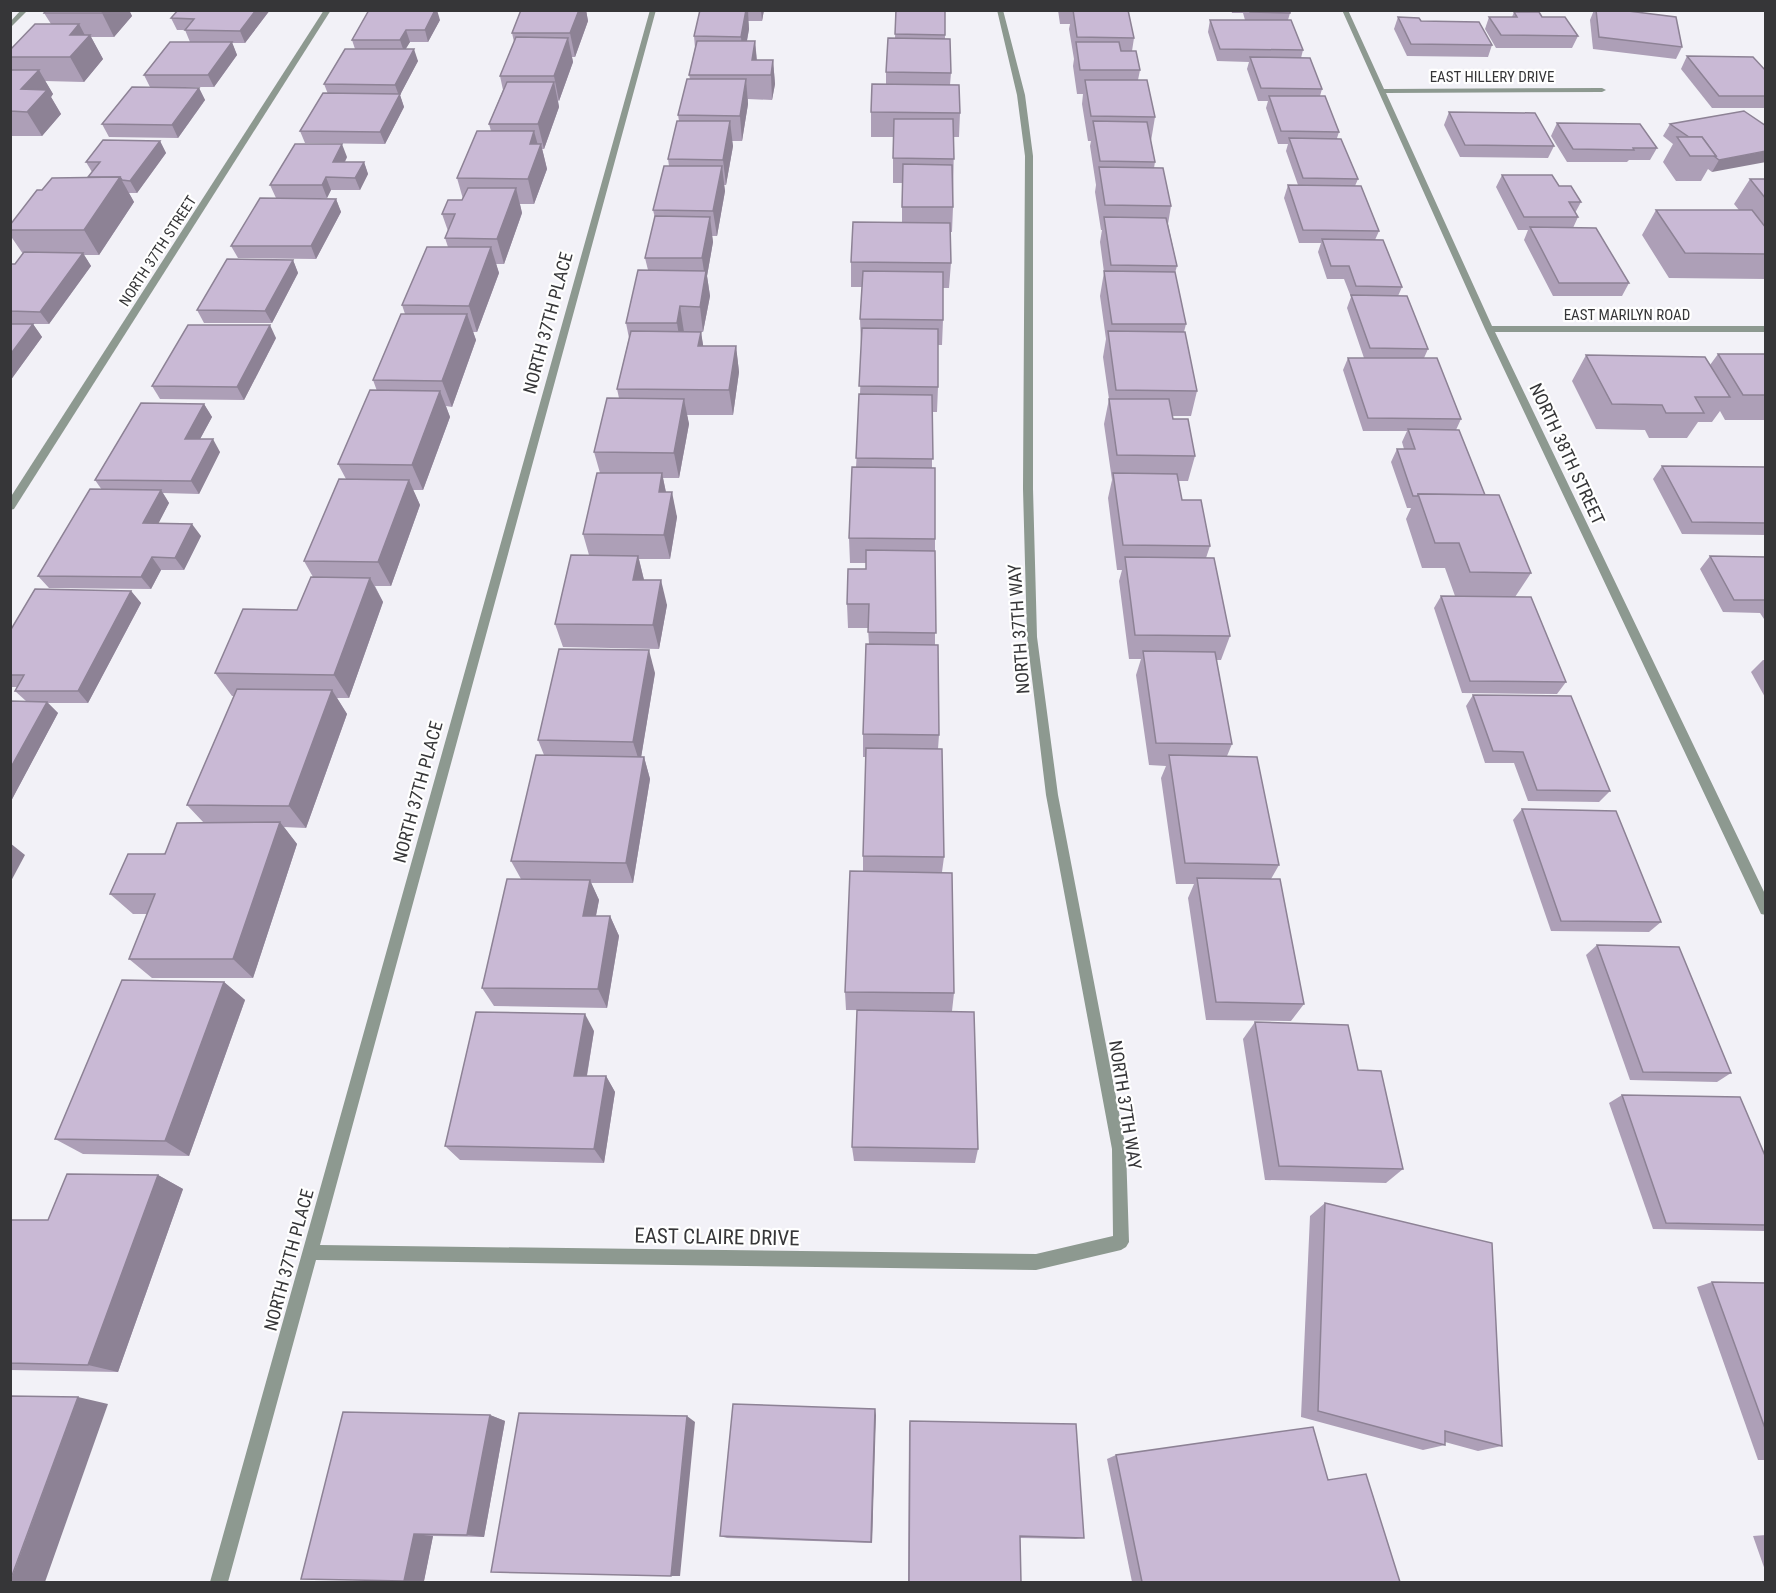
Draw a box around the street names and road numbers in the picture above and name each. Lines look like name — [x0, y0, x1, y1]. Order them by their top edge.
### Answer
street label: EAST HILLERY DRIVE — [1430, 68, 1554, 86]
street label: NORTH 37TH STREET — [116, 192, 201, 310]
street label: NORTH 37TH PLACE — [518, 250, 577, 396]
street label: EAST MARILYN ROAD — [1564, 306, 1690, 324]
street label: NORTH 38TH STREET — [1525, 380, 1609, 528]
street label: NORTH 37TH WAY — [1003, 563, 1034, 695]
street label: NORTH 37TH PLACE — [388, 719, 447, 865]
street label: NORTH 37TH WAY — [1105, 1039, 1146, 1171]
street label: NORTH 37TH PLACE — [259, 1187, 318, 1333]
street label: EAST CLAIRE DRIVE — [634, 1224, 800, 1250]

